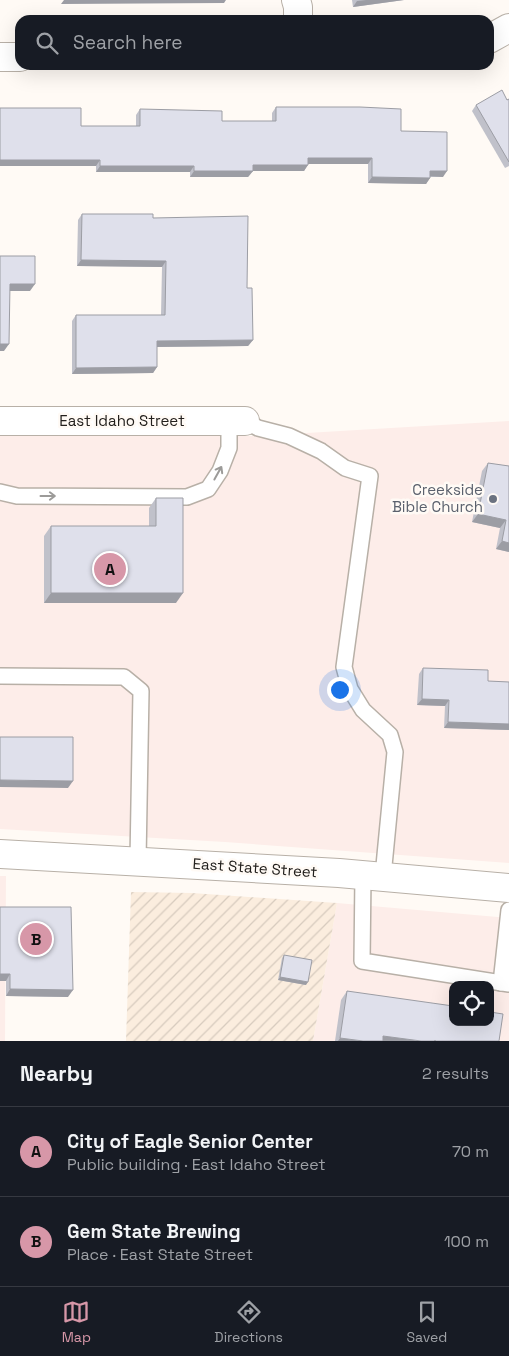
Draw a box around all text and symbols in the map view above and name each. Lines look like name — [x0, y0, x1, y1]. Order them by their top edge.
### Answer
search box — [15, 15, 494, 70]
icon: search — [33, 29, 61, 57]
text: Search here — [73, 30, 183, 55]
street label: East Idaho Street — [59, 411, 185, 430]
one-way arrow — [213, 466, 223, 480]
place label: Creekside Bible Church — [392, 480, 483, 516]
one-way arrow — [40, 491, 56, 501]
marker: Creekside Bible Church — [487, 493, 499, 505]
pin: A — [94, 550, 126, 588]
your location — [327, 677, 353, 703]
street label: East State Street — [192, 854, 318, 881]
pin: B — [20, 920, 52, 958]
map controls — [449, 981, 494, 1026]
button: locate — [449, 981, 494, 1026]
text: Nearby — [20, 1060, 93, 1087]
text: 2 results — [422, 1063, 489, 1084]
text: City of Eagle Senior Center — [67, 1129, 313, 1154]
text: A — [31, 1141, 41, 1162]
text: 70 m — [452, 1141, 489, 1162]
text: Public building · East Idaho Street — [67, 1154, 326, 1175]
text: Gem State Brewing — [67, 1219, 241, 1244]
text: B — [31, 1231, 41, 1252]
text: 100 m — [444, 1231, 489, 1252]
text: Place · East State Street — [67, 1244, 253, 1265]
tab: Map — [62, 1298, 91, 1346]
tab: Directions — [214, 1298, 283, 1346]
tab: Saved — [406, 1298, 447, 1346]

